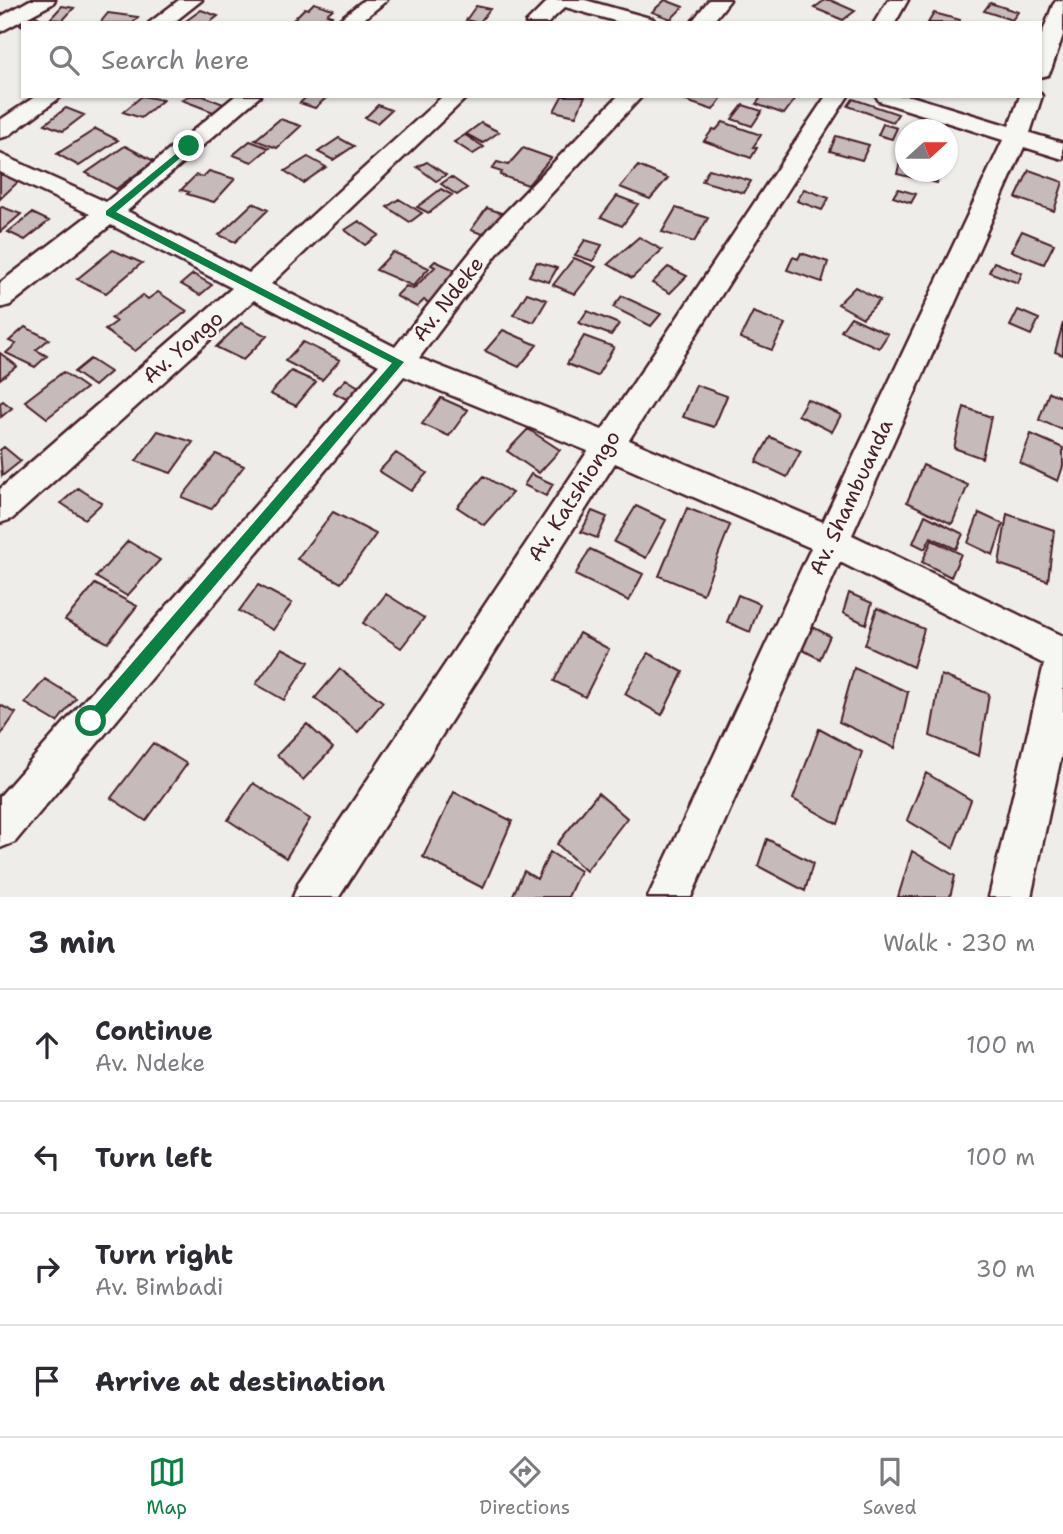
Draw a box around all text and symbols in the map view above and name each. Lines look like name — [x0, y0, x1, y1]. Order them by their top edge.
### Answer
search box — [21, 21, 1042, 98]
icon: search — [45, 41, 83, 79]
text: Search here — [101, 42, 250, 77]
north arrow — [895, 119, 958, 182]
route end — [173, 130, 204, 161]
street label: Av. Ndeke — [406, 251, 490, 347]
street label: Av. Yongo — [137, 304, 229, 390]
street label: Av. Shambuanda — [803, 414, 899, 580]
street label: Av. Katshiongo — [521, 425, 627, 567]
route start — [75, 705, 106, 736]
text: 3 min — [28, 922, 115, 963]
text: Walk · 230 m — [883, 928, 1035, 958]
text: Continue — [95, 1013, 213, 1048]
icon: ahead — [28, 1026, 66, 1064]
text: 100 m — [966, 1030, 1035, 1060]
text: Av. Ndeke — [95, 1048, 205, 1078]
icon: left — [28, 1138, 66, 1176]
text: Turn left — [95, 1140, 212, 1175]
text: 100 m — [966, 1142, 1035, 1172]
text: Turn right — [95, 1237, 233, 1272]
icon: right — [28, 1250, 66, 1288]
text: 30 m — [976, 1254, 1035, 1284]
text: Av. Bimbadi — [95, 1272, 224, 1302]
icon: arrive — [28, 1362, 66, 1400]
text: Arrive at destination — [95, 1364, 385, 1399]
tab: Map — [146, 1453, 187, 1520]
tab: Directions — [480, 1453, 570, 1520]
tab: Saved — [863, 1453, 917, 1520]

